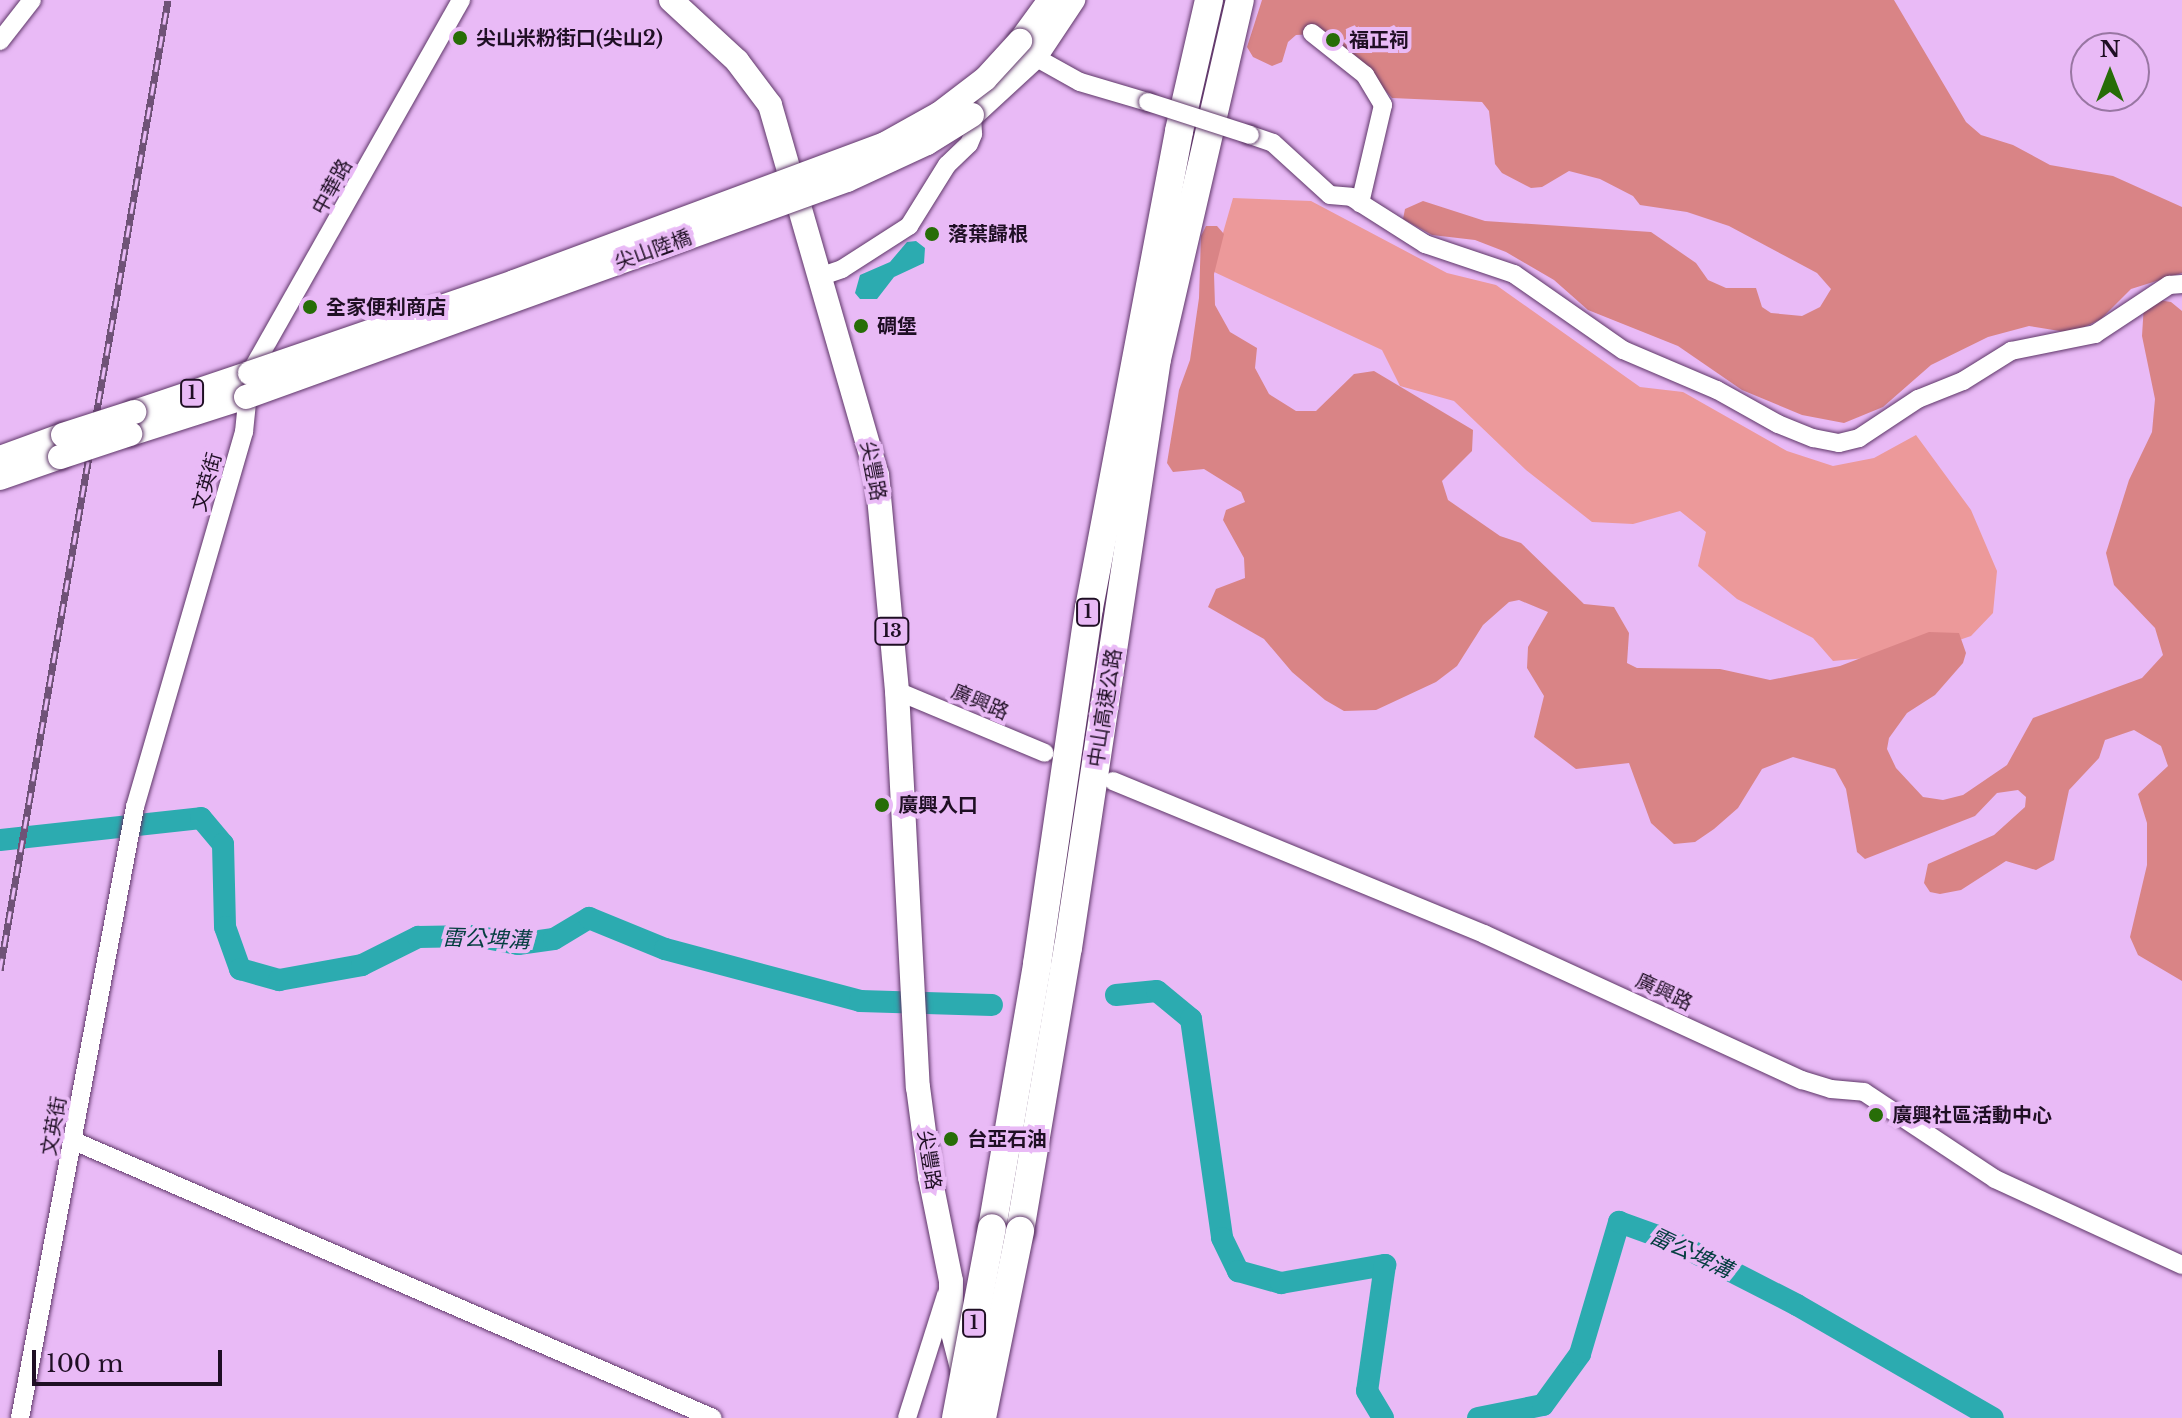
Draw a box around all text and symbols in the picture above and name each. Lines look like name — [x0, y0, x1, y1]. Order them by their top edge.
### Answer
place label: 尖山米粉街口(尖山2) — [476, 26, 663, 50]
place label: 福正祠 — [1349, 28, 1409, 52]
marker: 尖山米粉街口(尖山2) — [451, 29, 469, 47]
marker: 福正祠 — [1324, 31, 1342, 49]
north arrow — [2070, 32, 2150, 112]
text: N — [2100, 36, 2120, 63]
street label: 中華路 — [307, 155, 357, 219]
place label: 落葉歸根 — [948, 222, 1028, 246]
street label: 尖山陸橋 — [611, 225, 695, 275]
marker: 落葉歸根 — [923, 225, 941, 243]
place label: 全家便利商店 — [326, 295, 446, 319]
marker: 全家便利商店 — [301, 298, 319, 316]
place label: 碉堡 — [877, 314, 917, 338]
marker: 碉堡 — [852, 317, 870, 335]
road number: 1 — [180, 379, 204, 407]
street label: 尖豐路 — [855, 439, 891, 503]
street label: 文英街 — [187, 450, 227, 514]
road number: 1 — [1076, 598, 1100, 626]
road number: 13 — [874, 617, 910, 645]
street label: 中山高速公路 — [1084, 647, 1126, 769]
street label: 廣興路 — [948, 679, 1012, 725]
place label: 廣興入口 — [898, 793, 978, 817]
marker: 廣興入口 — [873, 796, 891, 814]
water label: 雷公埤溝 — [442, 924, 530, 954]
street label: 廣興路 — [1632, 968, 1696, 1016]
street label: 文英街 — [37, 1094, 71, 1158]
place label: 廣興社區活動中心 — [1892, 1103, 2052, 1127]
marker: 廣興社區活動中心 — [1867, 1106, 1885, 1124]
place label: 台亞石油 — [967, 1127, 1047, 1151]
street label: 尖豐路 — [912, 1128, 946, 1192]
marker: 台亞石油 — [942, 1130, 960, 1148]
water label: 雷公埤溝 — [1646, 1222, 1736, 1284]
road number: 1 — [962, 1309, 986, 1337]
scale bar — [36, 1334, 226, 1384]
text: 100 m — [46, 1349, 124, 1378]

